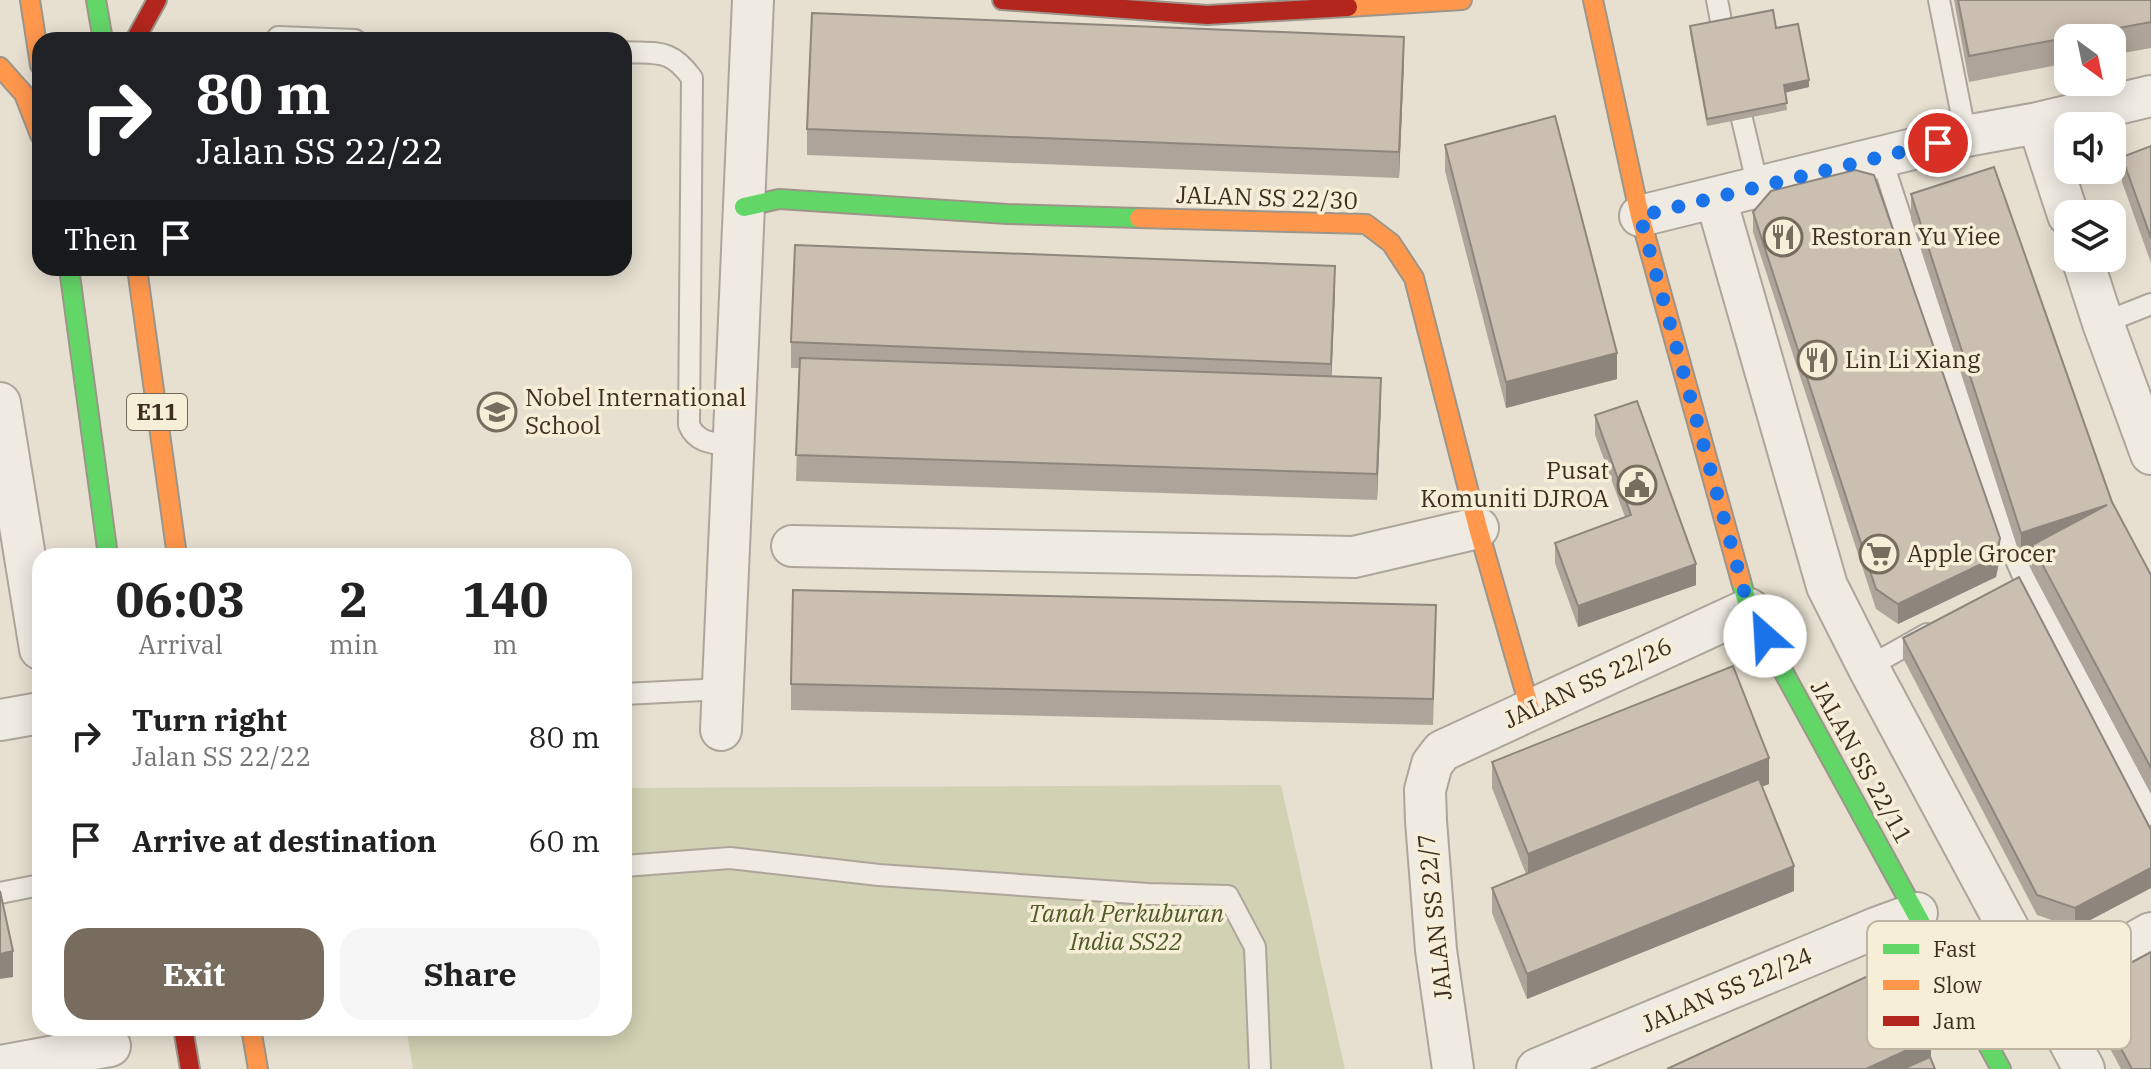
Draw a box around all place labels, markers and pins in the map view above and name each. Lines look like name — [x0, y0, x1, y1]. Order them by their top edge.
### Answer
pin — [1904, 109, 1972, 177]
restaurant icon: Restoran Yu Yiee — [1762, 216, 1804, 258]
place label: Restoran Yu Yiee — [1811, 220, 2001, 252]
restaurant icon: Lin Li Xiang — [1796, 339, 1838, 381]
place label: Lin Li Xiang — [1845, 343, 1980, 375]
place label: Nobel International School — [525, 381, 746, 441]
school or university icon: Nobel International School — [476, 391, 518, 433]
place label: Pusat Komuniti DJROA — [1420, 454, 1610, 514]
public building icon: Pusat Komuniti DJROA — [1616, 464, 1658, 506]
supermarket icon: Apple Grocer — [1858, 533, 1900, 575]
place label: Apple Grocer — [1907, 537, 2056, 569]

